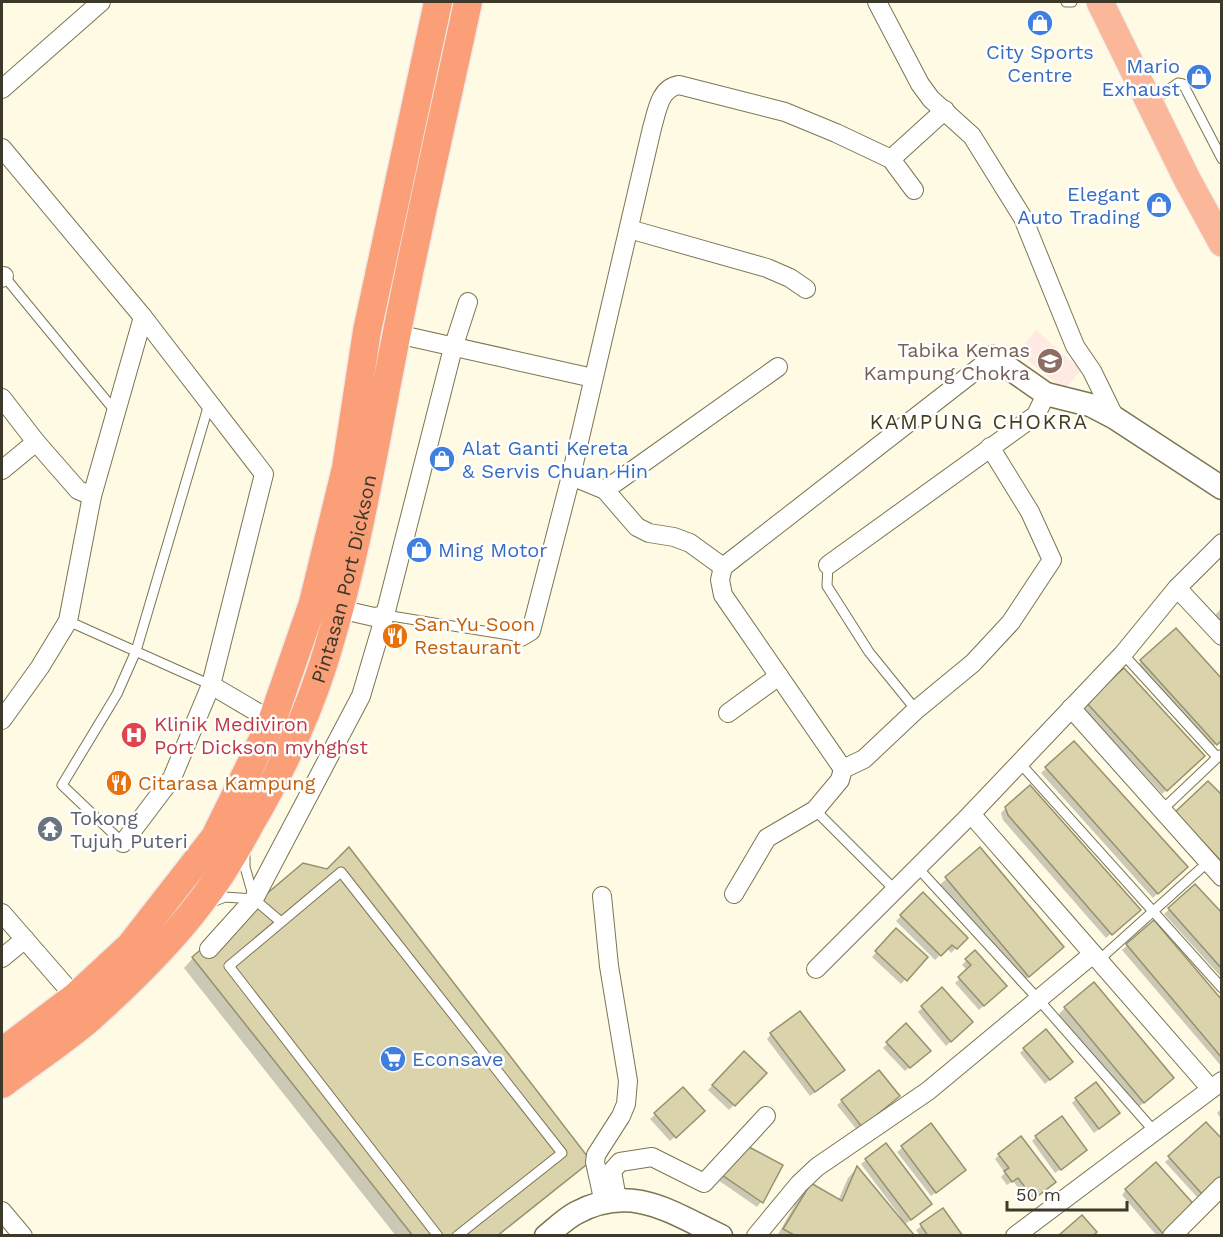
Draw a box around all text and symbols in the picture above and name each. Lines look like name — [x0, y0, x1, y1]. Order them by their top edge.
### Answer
shop icon: City Sports Centre — [1025, 8, 1055, 38]
place label: City Sports Centre — [986, 40, 1094, 87]
place label: Mario Exhaust — [1102, 54, 1181, 101]
shop icon: Mario Exhaust — [1184, 62, 1214, 92]
place label: Elegant Auto Trading — [1017, 182, 1141, 229]
shop icon: Elegant Auto Trading — [1144, 190, 1174, 220]
place label: Tabika Kemas Kampung Chokra — [863, 338, 1030, 385]
school or university icon: Tabika Kemas Kampung Chokra — [1035, 346, 1065, 376]
district label: KAMPUNG CHOKRA — [869, 409, 1089, 434]
place label: Alat Ganti Kereta & Servis Chuan Hin — [462, 436, 648, 483]
shop icon: Alat Ganti Kereta & Servis Chuan Hin — [427, 444, 457, 474]
street label: Pintasan Port Dickson — [306, 473, 381, 686]
shop icon: Ming Motor — [404, 535, 434, 565]
place label: Ming Motor — [438, 538, 548, 562]
place label: San Yu Soon Restaurant — [414, 612, 535, 659]
restaurant icon: San Yu Soon Restaurant — [380, 621, 410, 651]
place label: Klinik Mediviron Port Dickson myhghst — [154, 712, 369, 759]
hospital icon: Klinik Mediviron Port Dickson myhghst — [119, 720, 149, 750]
restaurant icon: Citarasa Kampung — [104, 768, 134, 798]
place label: Citarasa Kampung — [138, 771, 316, 795]
place label: Tokong Tujuh Puteri — [70, 806, 188, 853]
temple icon: Tokong Tujuh Puteri — [35, 814, 65, 844]
supermarket icon: Econsave — [378, 1044, 408, 1074]
place label: Econsave — [412, 1047, 503, 1071]
scale bar — [1007, 1174, 1127, 1212]
text: 50 m — [1016, 1184, 1061, 1205]

